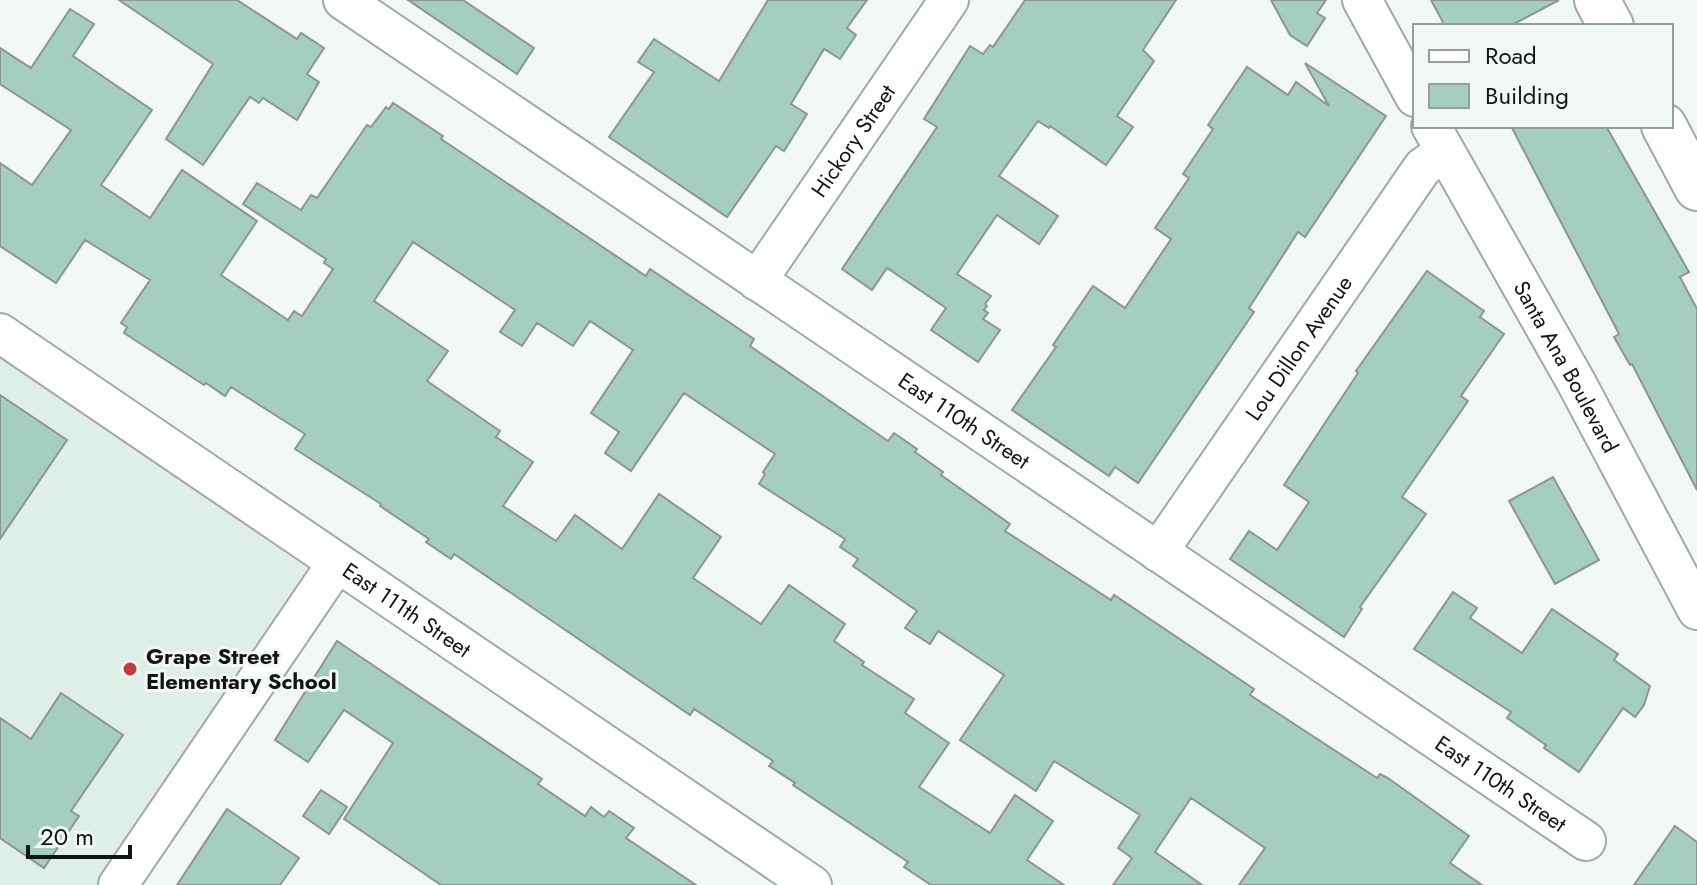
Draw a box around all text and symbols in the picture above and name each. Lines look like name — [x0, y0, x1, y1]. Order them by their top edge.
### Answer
legend — [1413, 24, 1673, 128]
text: Road — [1485, 38, 1537, 73]
street label: Hickory Street — [803, 77, 903, 204]
text: Building — [1485, 78, 1569, 113]
street label: Lou Dillon Avenue — [1237, 269, 1360, 427]
street label: Santa Ana Boulevard — [1506, 275, 1627, 458]
street label: East 110th Street — [892, 364, 1037, 477]
street label: East 111th Street — [336, 554, 478, 665]
place label: Grape Street Elementary School — [146, 640, 337, 697]
marker: Grape Street Elementary School — [121, 660, 139, 678]
street label: East 110th Street — [1429, 727, 1574, 840]
scale bar — [28, 809, 130, 859]
text: 20 m — [40, 819, 94, 854]

